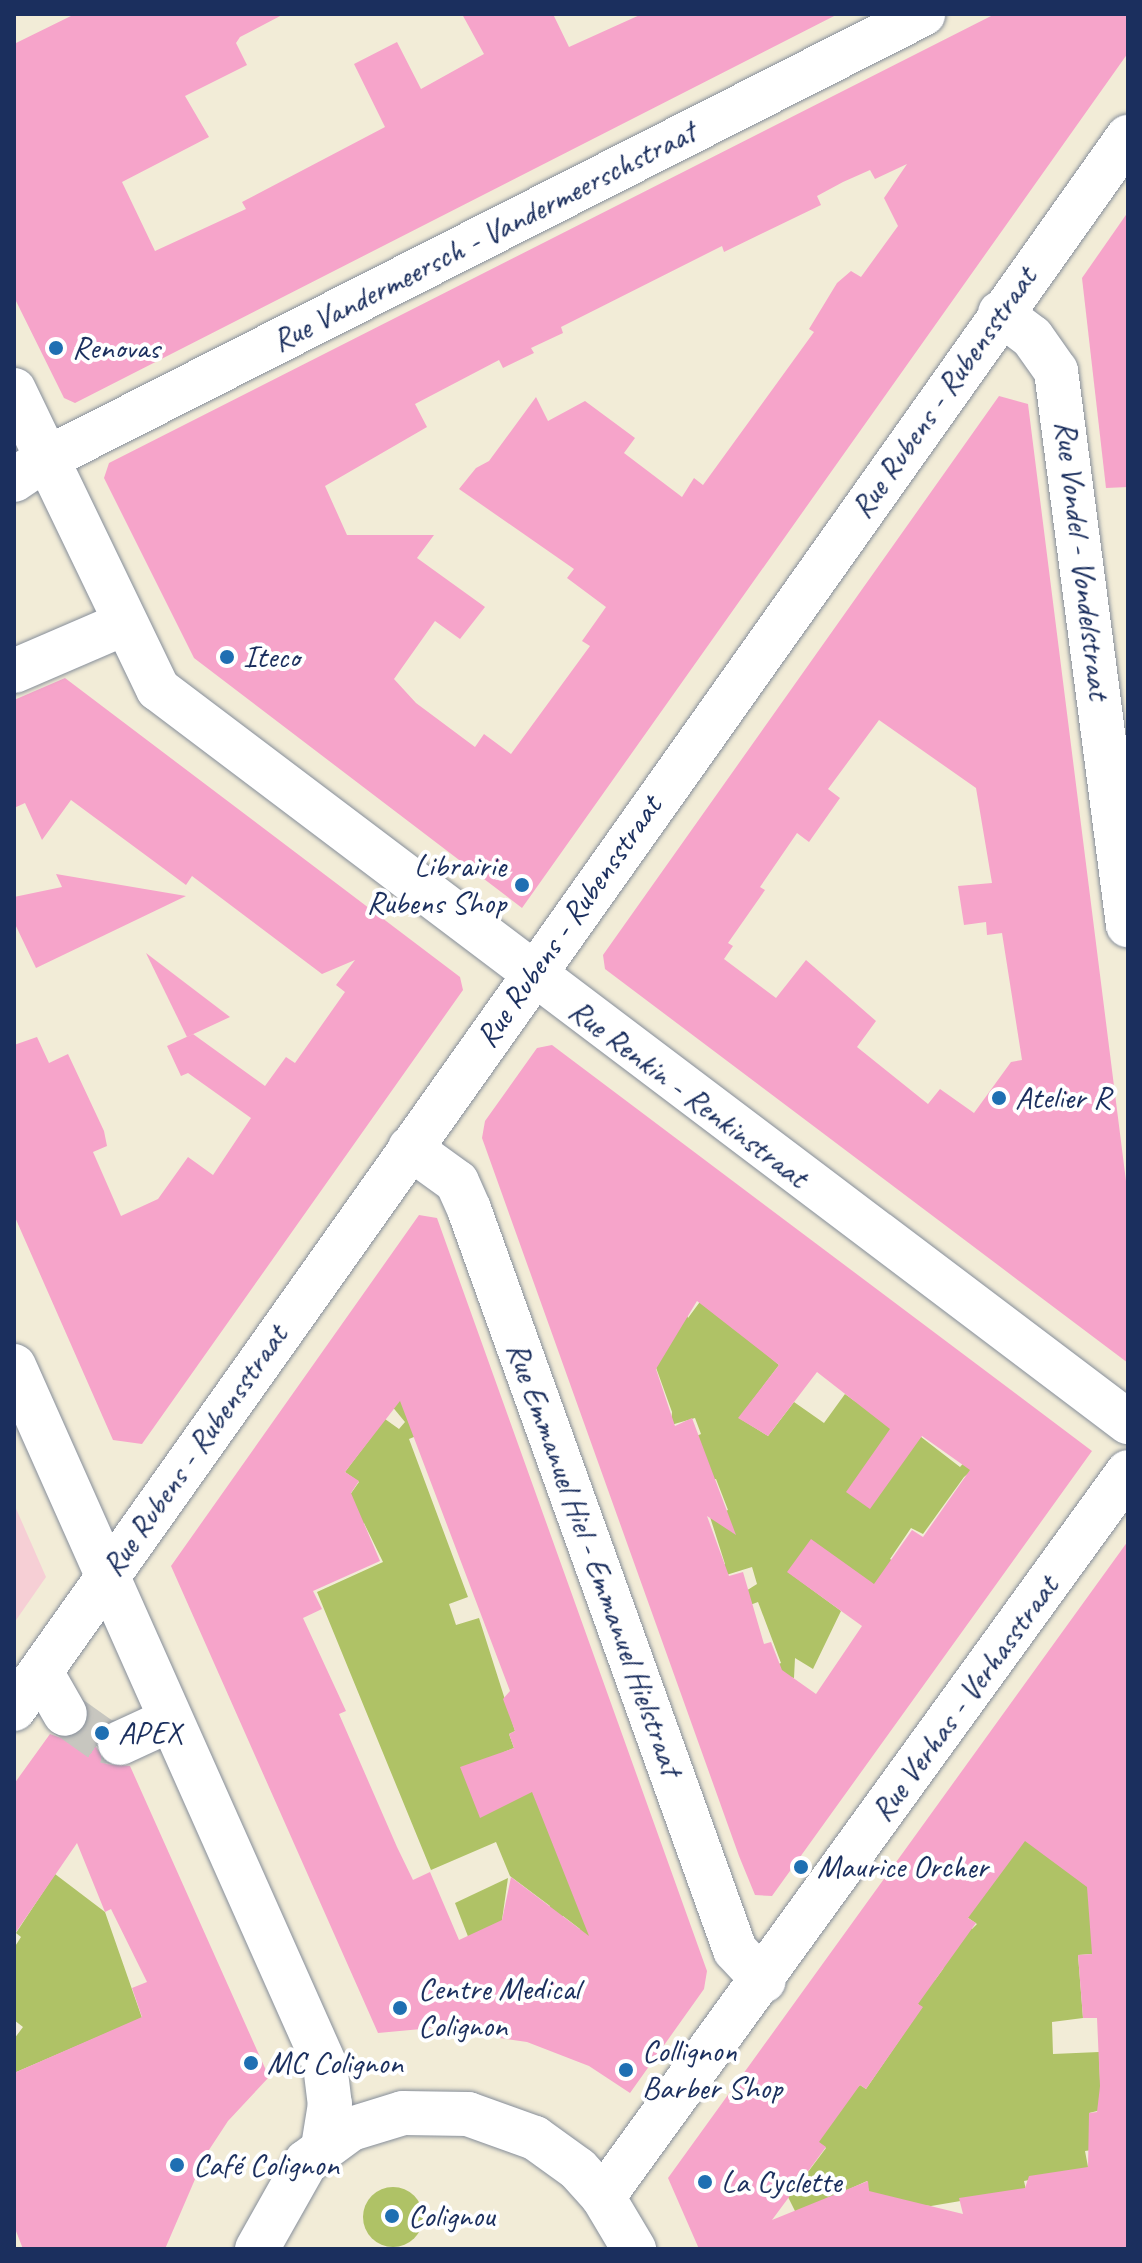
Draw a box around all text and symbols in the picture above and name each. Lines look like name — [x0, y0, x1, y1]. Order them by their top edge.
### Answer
street label: Rue Vandermeersch - Vandermeerschstraat — [266, 113, 702, 361]
street label: Rue Rubens - Rubensstraat — [843, 260, 1045, 526]
place label: Renovas — [72, 329, 160, 367]
marker: Renovas — [47, 339, 65, 357]
street label: Rue Vondel - Vondelstraat — [1046, 418, 1118, 702]
place label: Iteco — [243, 638, 300, 676]
marker: Iteco — [218, 648, 236, 666]
street label: Rue Rubens - Rubensstraat — [468, 789, 670, 1055]
place label: Librairie Rubens Shop — [366, 848, 506, 923]
marker: Librairie Rubens Shop — [513, 876, 531, 894]
street label: Rue Renkin - Renkinstraat — [561, 991, 815, 1197]
place label: Atelier R — [1015, 1079, 1110, 1117]
marker: Atelier R — [990, 1089, 1008, 1107]
street label: Rue Rubens - Rubensstraat — [94, 1318, 296, 1584]
street label: Rue Emmanuel Hiel - Emmanuel Hielstraat — [497, 1337, 691, 1781]
street label: Rue Verhas - Verhasstraat — [863, 1569, 1067, 1829]
place label: APEX — [118, 1714, 182, 1752]
marker: APEX — [93, 1724, 111, 1742]
place label: Maurice Orcher — [817, 1848, 988, 1886]
marker: Maurice Orcher — [792, 1858, 810, 1876]
place label: Centre Medical Colignon — [418, 1971, 580, 2046]
marker: Centre Medical Colignon — [389, 1997, 411, 2019]
place label: Collignon Barber Shop — [642, 2033, 782, 2108]
place label: MC Colignon — [267, 2044, 402, 2082]
marker: MC Colignon — [242, 2054, 260, 2072]
marker: Collignon Barber Shop — [617, 2061, 635, 2079]
place label: Café Colignon — [193, 2146, 339, 2184]
marker: Café Colignon — [168, 2156, 186, 2174]
place label: La Cyclette — [721, 2163, 841, 2201]
marker: La Cyclette — [696, 2173, 714, 2191]
place label: Colignou — [408, 2197, 495, 2235]
marker: Colignou — [383, 2207, 401, 2225]

